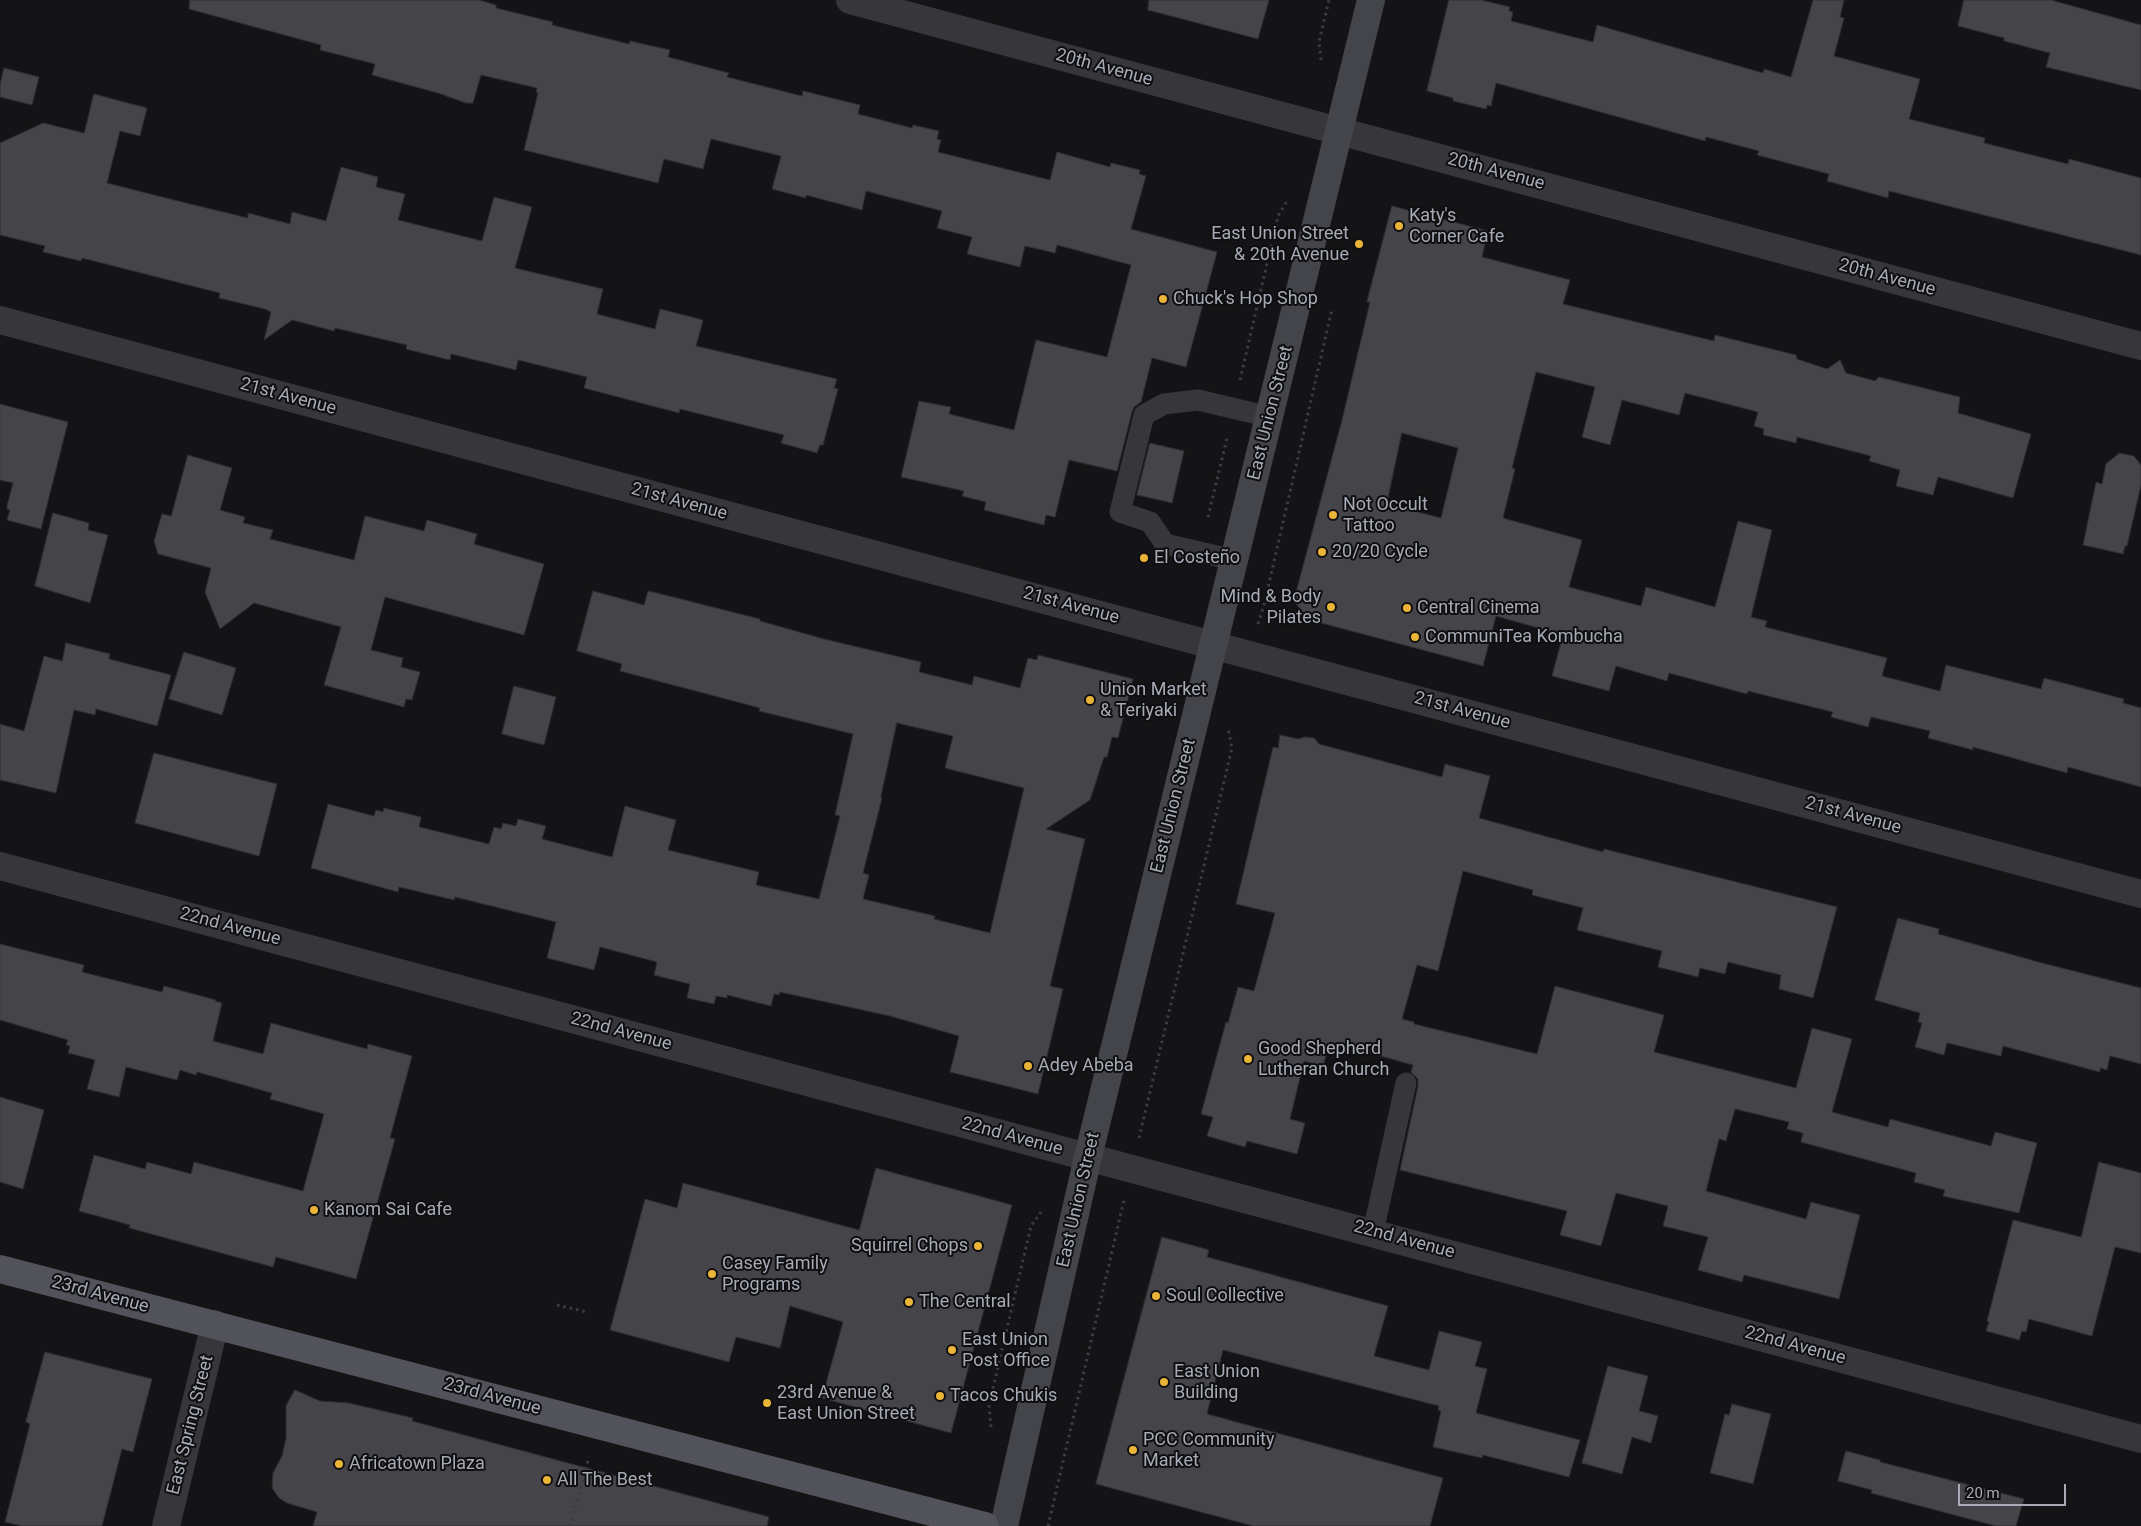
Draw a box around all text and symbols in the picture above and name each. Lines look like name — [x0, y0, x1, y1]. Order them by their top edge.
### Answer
street label: 20th Avenue — [1053, 45, 1155, 91]
street label: 20th Avenue — [1445, 149, 1547, 195]
place label: Katy's Corner Cafe — [1409, 205, 1504, 248]
marker: Katy's Corner Cafe — [1393, 220, 1405, 232]
place label: East Union Street & 20th Avenue — [1211, 223, 1349, 266]
marker: East Union Street & 20th Avenue — [1353, 238, 1365, 250]
street label: 20th Avenue — [1836, 255, 1938, 301]
place label: Chuck's Hop Shop — [1173, 288, 1318, 310]
marker: Chuck's Hop Shop — [1157, 293, 1169, 305]
street label: East Union Street — [1244, 344, 1298, 482]
street label: 21st Avenue — [238, 374, 338, 420]
street label: 21st Avenue — [629, 479, 729, 525]
place label: Not Occult Tattoo — [1343, 494, 1428, 536]
marker: Not Occult Tattoo — [1327, 509, 1339, 521]
place label: 20/20 Cycle — [1332, 541, 1428, 563]
marker: 20/20 Cycle — [1316, 546, 1328, 558]
place label: El Costeño — [1154, 547, 1240, 569]
marker: El Costeño — [1138, 552, 1150, 564]
street label: 21st Avenue — [1021, 583, 1121, 629]
place label: Mind & Body Pilates — [1221, 586, 1321, 628]
place label: Central Cinema — [1417, 597, 1540, 619]
marker: Mind & Body Pilates — [1325, 601, 1337, 613]
marker: Central Cinema — [1401, 602, 1413, 614]
place label: CommuniTea Kombucha — [1425, 626, 1623, 648]
marker: CommuniTea Kombucha — [1409, 631, 1421, 643]
place label: Union Market & Teriyaki — [1100, 679, 1207, 722]
street label: 21st Avenue — [1412, 688, 1512, 734]
marker: Union Market & Teriyaki — [1084, 694, 1096, 706]
street label: East Union Street — [1147, 737, 1201, 875]
street label: 21st Avenue — [1803, 793, 1903, 839]
street label: 22nd Avenue — [177, 903, 283, 951]
street label: 22nd Avenue — [568, 1008, 674, 1056]
place label: Good Shepherd Lutheran Church — [1258, 1038, 1389, 1080]
marker: Good Shepherd Lutheran Church — [1242, 1053, 1254, 1065]
place label: Adey Abeba — [1038, 1055, 1134, 1077]
marker: Adey Abeba — [1022, 1060, 1034, 1072]
street label: 22nd Avenue — [959, 1113, 1065, 1161]
street label: East Union Street — [1053, 1130, 1105, 1270]
place label: Kanom Sai Cafe — [324, 1199, 452, 1221]
marker: Kanom Sai Cafe — [308, 1204, 320, 1216]
street label: 22nd Avenue — [1351, 1216, 1457, 1264]
place label: Squirrel Chops — [851, 1235, 968, 1257]
marker: Squirrel Chops — [972, 1240, 984, 1252]
place label: Casey Family Programs — [722, 1253, 828, 1296]
marker: Casey Family Programs — [706, 1268, 718, 1280]
street label: 23rd Avenue — [49, 1272, 151, 1318]
place label: Soul Collective — [1166, 1285, 1284, 1307]
marker: Soul Collective — [1150, 1290, 1162, 1302]
place label: The Central — [919, 1291, 1011, 1313]
marker: The Central — [903, 1296, 915, 1308]
street label: 22nd Avenue — [1742, 1322, 1848, 1370]
place label: East Union Post Office — [962, 1329, 1050, 1372]
marker: East Union Post Office — [946, 1344, 958, 1356]
street label: East Spring Street — [163, 1353, 219, 1497]
place label: East Union Building — [1174, 1361, 1260, 1404]
street label: 23rd Avenue — [441, 1374, 543, 1420]
marker: East Union Building — [1158, 1376, 1170, 1388]
place label: 23rd Avenue & East Union Street — [777, 1382, 915, 1425]
place label: Tacos Chukis — [950, 1385, 1057, 1407]
marker: Tacos Chukis — [934, 1390, 946, 1402]
marker: 23rd Avenue & East Union Street — [761, 1397, 773, 1409]
place label: PCC Community Market — [1143, 1429, 1274, 1472]
marker: PCC Community Market — [1127, 1444, 1139, 1456]
place label: Africatown Plaza — [349, 1453, 485, 1475]
marker: Africatown Plaza — [333, 1458, 345, 1470]
place label: All The Best — [557, 1469, 653, 1491]
marker: All The Best — [541, 1474, 553, 1486]
scale bar — [1961, 1474, 2068, 1506]
text: 20 m — [1966, 1484, 2000, 1502]

